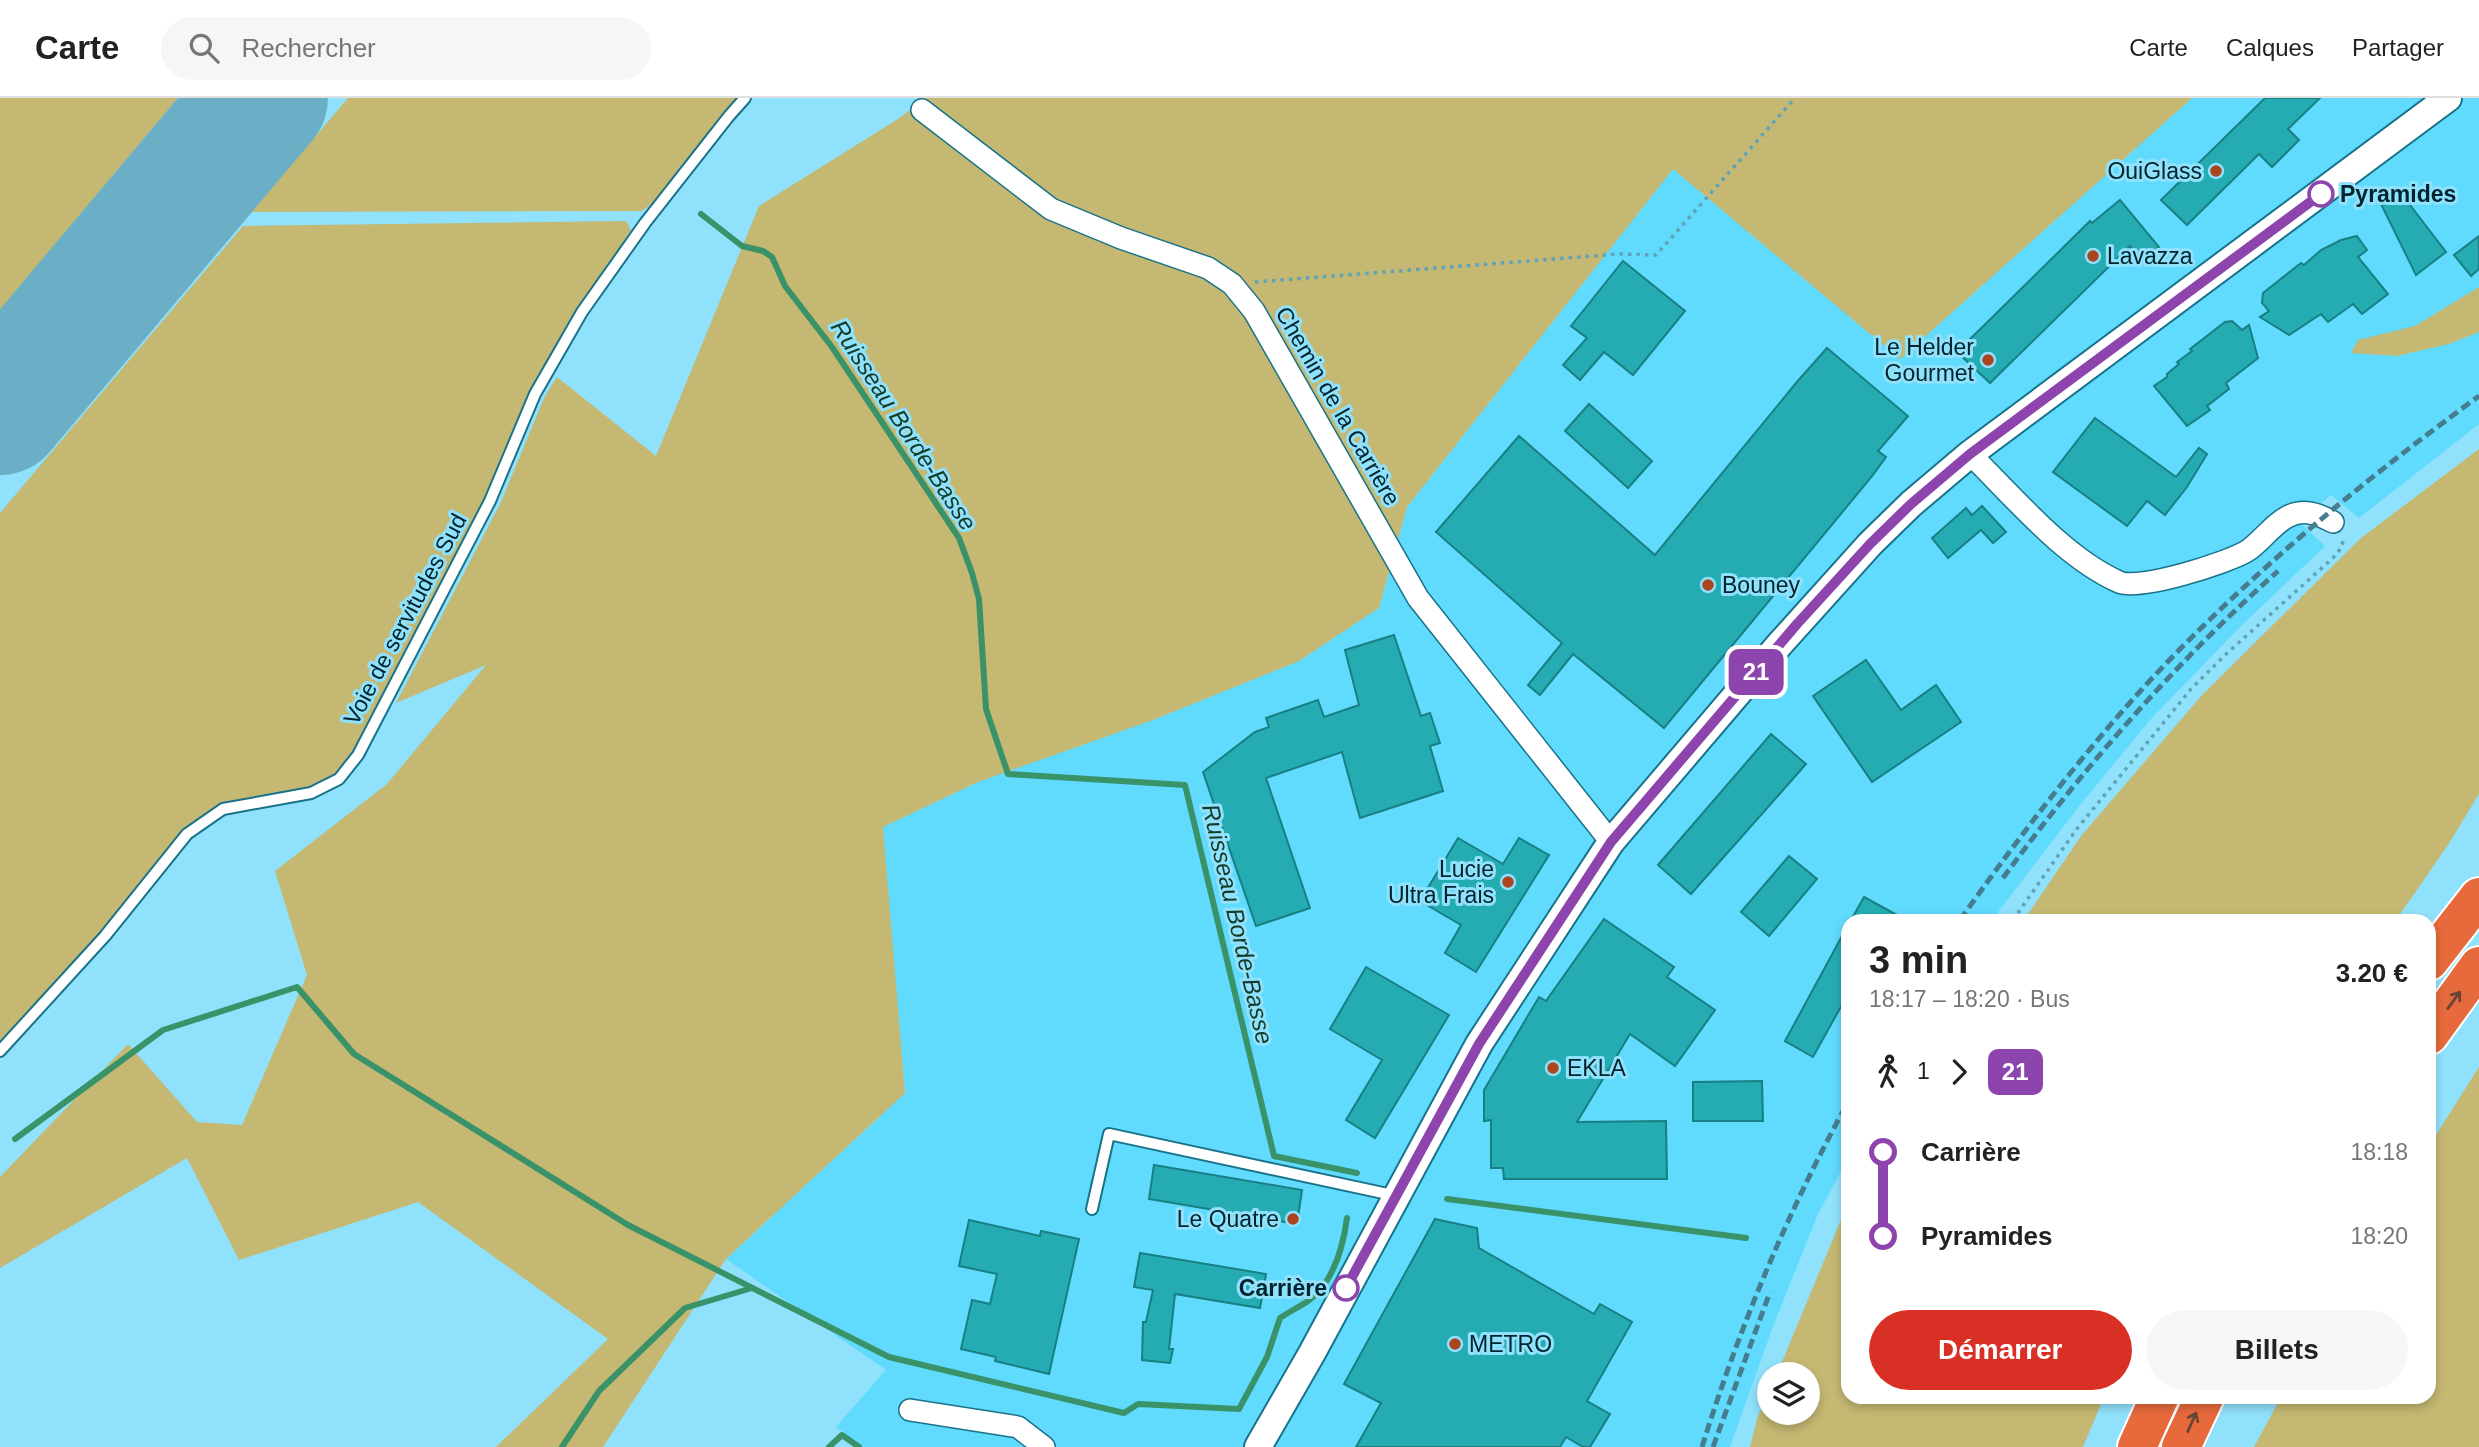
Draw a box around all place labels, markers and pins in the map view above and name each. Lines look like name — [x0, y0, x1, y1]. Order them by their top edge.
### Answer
place label: OuiGlass — [2107, 158, 2202, 184]
marker: OuiGlass — [2208, 163, 2224, 179]
marker: Pyramides — [2308, 181, 2334, 207]
place label: Pyramides — [2340, 181, 2456, 207]
place label: Lavazza — [2107, 243, 2193, 269]
marker: Lavazza — [2085, 248, 2101, 264]
place label: Le Helder Gourmet — [1874, 334, 1975, 386]
marker: Le Helder Gourmet — [1980, 352, 1996, 368]
place label: Bouney — [1722, 572, 1801, 598]
marker: Bouney — [1700, 577, 1716, 593]
place label: Lucie Ultra Frais — [1388, 856, 1494, 908]
marker: Lucie Ultra Frais — [1500, 874, 1516, 890]
place label: EKLA — [1567, 1055, 1626, 1081]
marker: EKLA — [1545, 1060, 1561, 1076]
place label: Le Quatre — [1177, 1206, 1279, 1232]
marker: Le Quatre — [1285, 1211, 1301, 1227]
place label: Carrière — [1239, 1275, 1327, 1301]
marker: Carrière — [1333, 1275, 1359, 1301]
place label: METRO — [1469, 1331, 1552, 1357]
marker: METRO — [1447, 1336, 1463, 1352]

